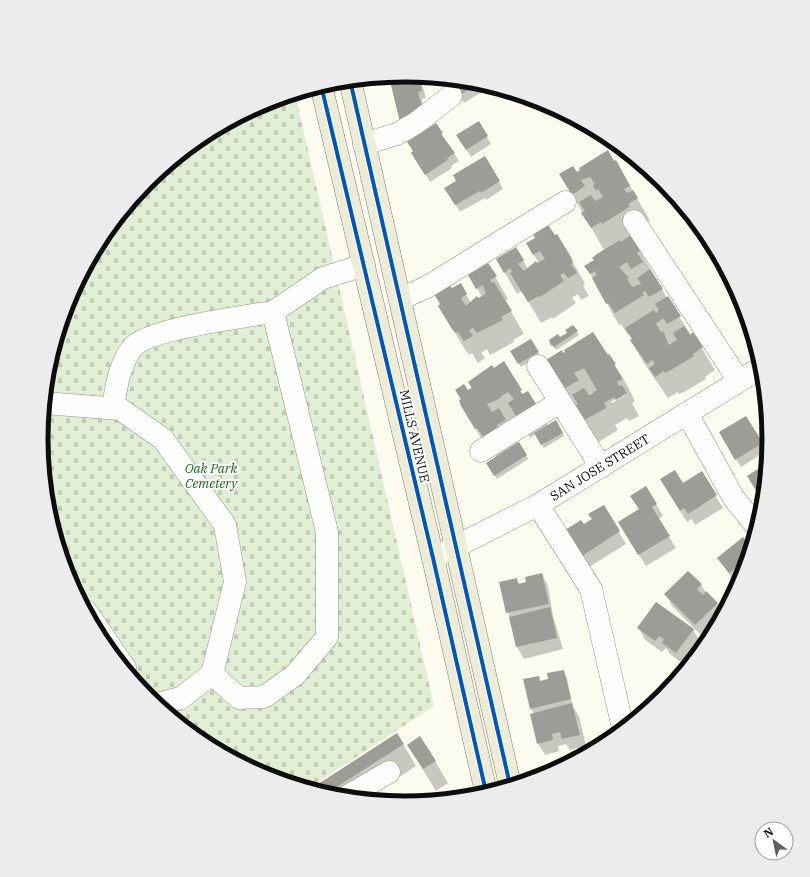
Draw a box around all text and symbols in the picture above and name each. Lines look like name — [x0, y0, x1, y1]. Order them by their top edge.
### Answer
street label: MILLS AVENUE — [396, 388, 434, 484]
street label: SAN JOSE STREET — [547, 430, 653, 505]
park label: Oak Park Cemetery — [185, 460, 238, 492]
north arrow — [754, 821, 794, 861]
text: N — [761, 824, 776, 841]

